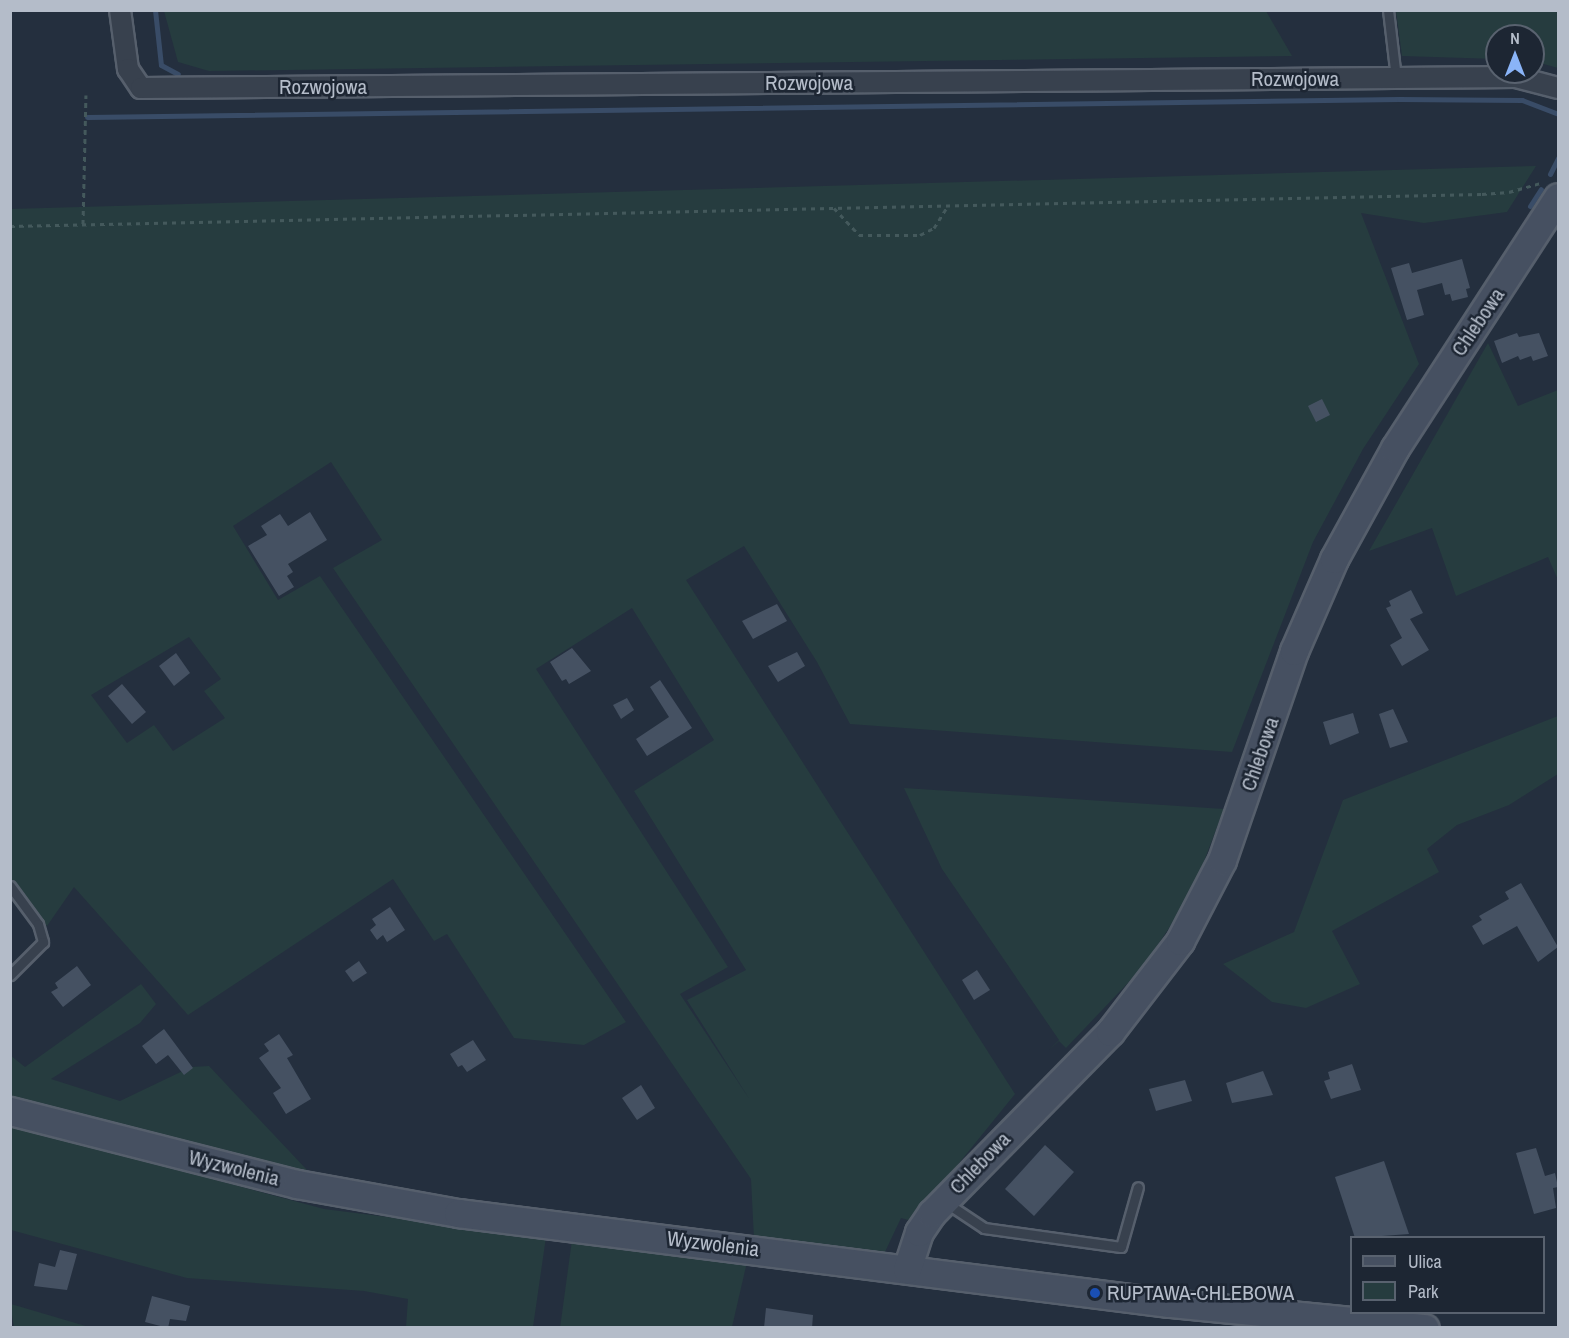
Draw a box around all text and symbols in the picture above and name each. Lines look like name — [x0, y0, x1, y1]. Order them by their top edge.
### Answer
north arrow — [1485, 24, 1545, 84]
text: N — [1510, 27, 1520, 49]
street label: Rozwojowa — [1251, 66, 1339, 92]
street label: Rozwojowa — [765, 70, 853, 96]
street label: Rozwojowa — [279, 74, 367, 100]
street label: Chlebowa — [1446, 283, 1510, 361]
street label: Chlebowa — [1236, 714, 1284, 794]
street label: Chlebowa — [944, 1127, 1016, 1199]
street label: Wyzwolenia — [186, 1145, 282, 1191]
street label: Wyzwolenia — [665, 1226, 761, 1262]
legend — [1350, 1236, 1545, 1314]
text: Ulica — [1408, 1249, 1442, 1274]
text: Park — [1408, 1279, 1438, 1304]
place label: RUPTAWA-CHLEBOWA — [1107, 1280, 1294, 1306]
marker: RUPTAWA-CHLEBOWA — [1088, 1286, 1102, 1300]

